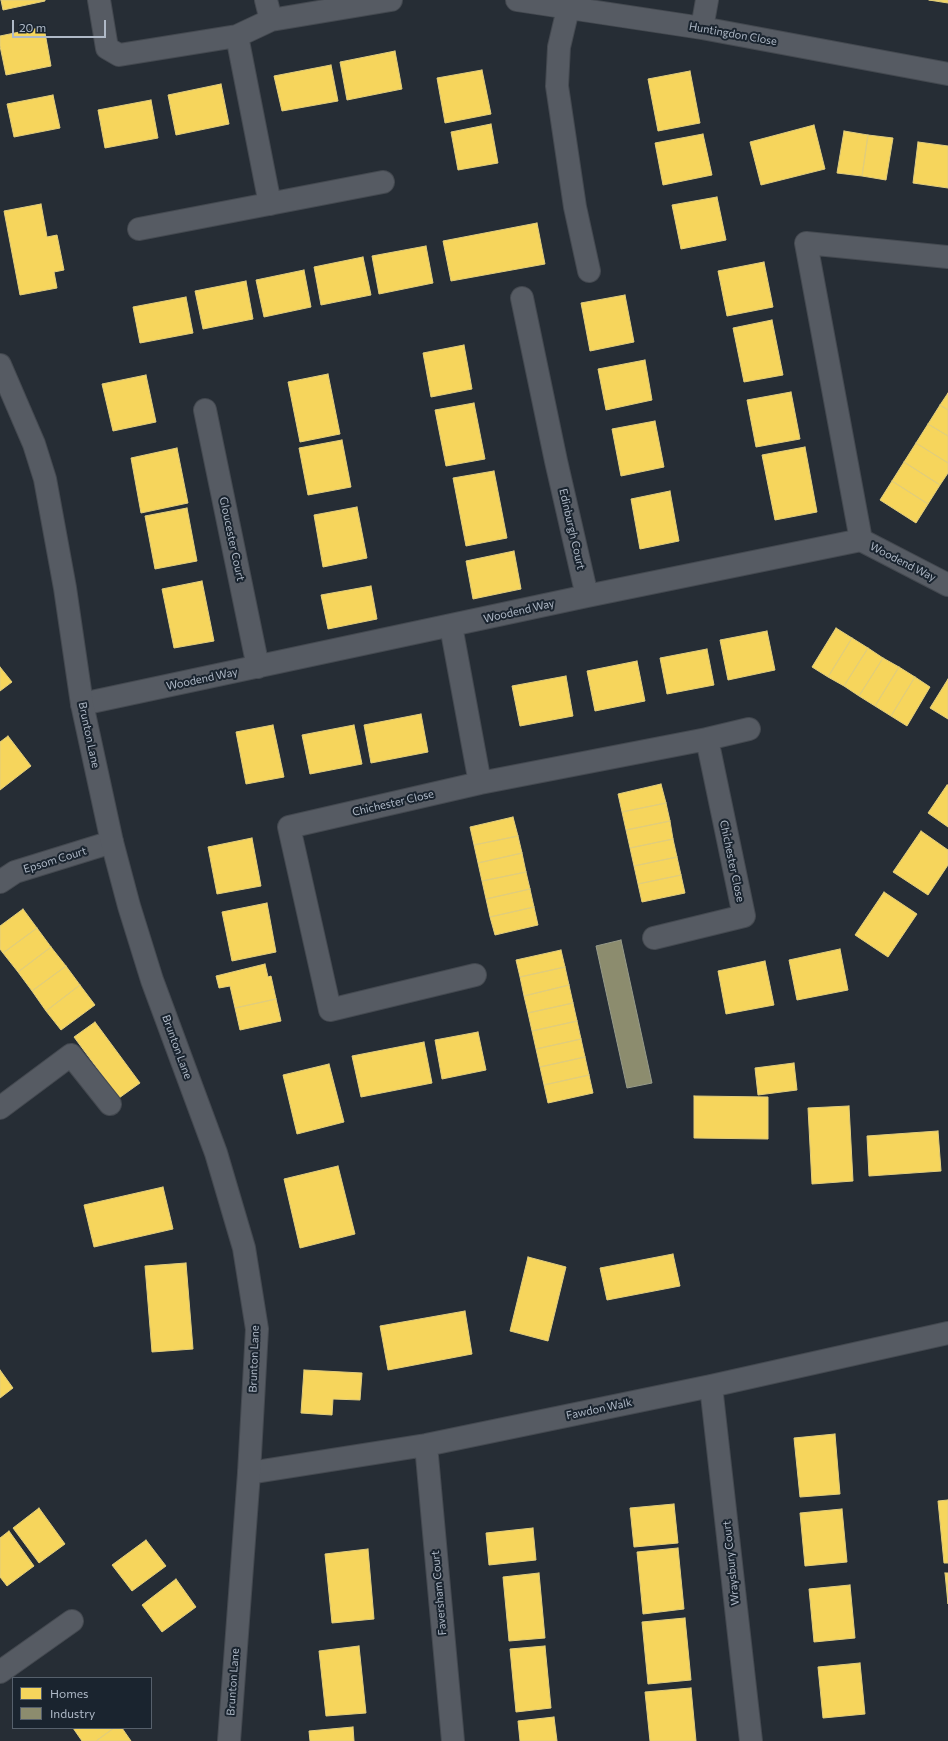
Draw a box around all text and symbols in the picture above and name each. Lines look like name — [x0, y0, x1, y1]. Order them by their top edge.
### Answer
scale bar — [14, 12, 108, 38]
text: 20 m — [19, 20, 46, 34]
street label: Huntingdon Close — [688, 20, 778, 48]
street label: Edinburgh Court — [556, 487, 588, 571]
street label: Gloucester Court — [217, 496, 247, 582]
street label: Woodend Way — [868, 540, 938, 584]
street label: Woodend Way — [482, 596, 556, 626]
street label: Woodend Way — [165, 665, 239, 693]
street label: Brunton Lane — [76, 701, 102, 769]
street label: Chichester Close — [351, 787, 435, 819]
street label: Chichester Close — [717, 819, 747, 903]
street label: Epsom Court — [22, 844, 88, 876]
street label: Brunton Lane — [159, 1013, 195, 1081]
street label: Brunton Lane — [246, 1325, 262, 1393]
street label: Fawdon Walk — [565, 1396, 633, 1422]
street label: Wraysbury Court — [720, 1520, 742, 1606]
street label: Faversham Court — [429, 1550, 449, 1636]
street label: Brunton Lane — [224, 1648, 242, 1716]
legend — [12, 1677, 152, 1729]
text: Homes — [50, 1686, 88, 1700]
text: Industry — [50, 1706, 95, 1720]

